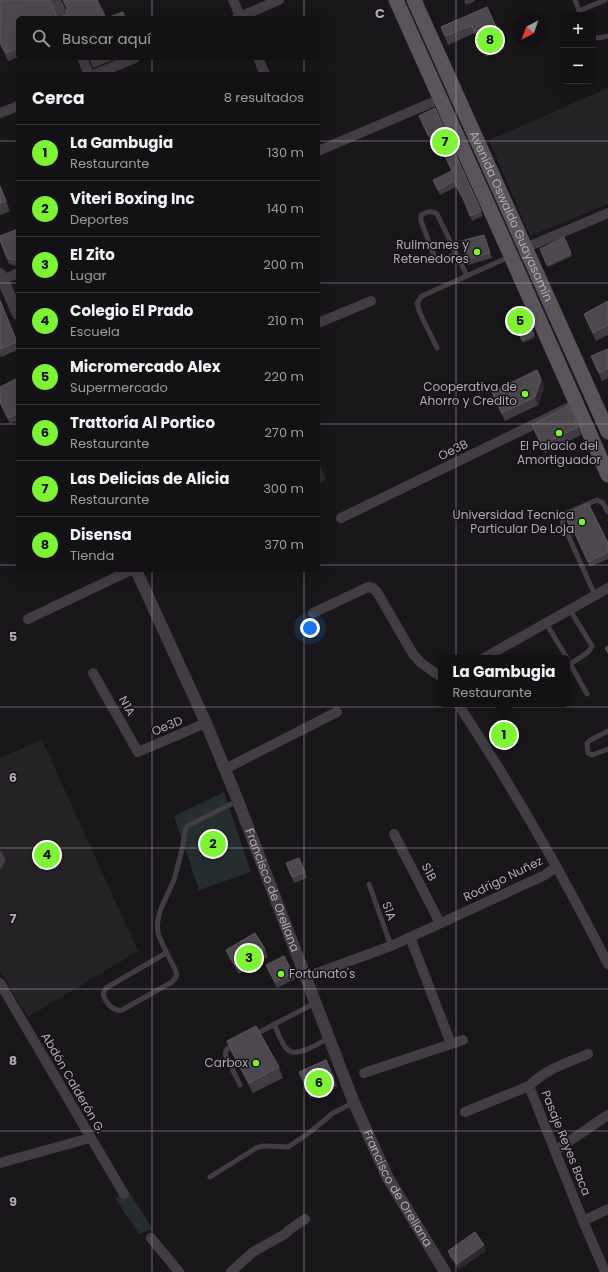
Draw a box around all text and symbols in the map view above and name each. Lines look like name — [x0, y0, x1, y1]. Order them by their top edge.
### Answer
text: C — [375, 4, 385, 23]
north arrow — [512, 12, 548, 48]
map controls — [560, 12, 596, 84]
button: + — [560, 12, 596, 48]
search box — [16, 16, 320, 60]
pin: 8 — [477, 25, 503, 55]
icon: search — [30, 27, 52, 49]
text: Buscar aquí — [62, 28, 151, 49]
button: − — [560, 48, 596, 84]
text: Cerca — [32, 86, 85, 110]
text: 8 resultados — [224, 88, 304, 107]
pin: 7 — [432, 127, 458, 157]
street label: Avenida Oswaldo Guayasamín — [466, 128, 557, 304]
text: La Gambugia — [70, 132, 173, 153]
text: 1 — [43, 143, 47, 162]
text: 130 m — [267, 143, 304, 162]
text: Restaurante — [70, 154, 149, 173]
text: Viteri Boxing Inc — [70, 188, 195, 209]
text: 2 — [41, 199, 49, 218]
text: 140 m — [267, 199, 304, 218]
text: Deportes — [70, 210, 129, 229]
place label: Rulimanes y Retenedores — [393, 236, 469, 267]
text: El Zito — [70, 244, 115, 265]
marker: Rulimanes y Retenedores — [472, 247, 482, 257]
text: 3 — [41, 255, 49, 274]
text: 200 m — [263, 255, 304, 274]
text: Lugar — [70, 266, 106, 285]
text: Colegio El Prado — [70, 300, 193, 321]
pin: 5 — [507, 306, 533, 336]
text: 4 — [41, 311, 49, 330]
text: 210 m — [267, 311, 304, 330]
text: Escuela — [70, 322, 120, 341]
text: Micromercado Alex — [70, 356, 221, 377]
text: 5 — [41, 367, 49, 386]
text: 220 m — [264, 367, 304, 386]
text: Supermercado — [70, 378, 168, 397]
place label: Cooperativa de Ahorro y Credito — [419, 378, 517, 409]
marker: Cooperativa de Ahorro y Credito — [520, 389, 530, 399]
text: Trattoría Al Portico — [70, 412, 215, 433]
text: 6 — [41, 423, 49, 442]
text: 270 m — [264, 423, 304, 442]
marker: El Palacio del Amortiguador — [554, 428, 564, 438]
text: Restaurante — [70, 434, 149, 453]
street label: Oe3B — [435, 435, 471, 464]
place label: El Palacio del Amortiguador — [517, 437, 602, 468]
text: Las Delicias de Alicia — [70, 468, 229, 489]
text: 7 — [42, 479, 48, 498]
text: 300 m — [263, 479, 304, 498]
text: Restaurante — [70, 490, 149, 509]
place label: Universidad Tecnica Particular De Loja — [453, 506, 574, 537]
marker: Universidad Tecnica Particular De Loja — [577, 517, 587, 527]
text: Disensa — [70, 524, 132, 545]
text: 8 — [41, 535, 49, 554]
text: 370 m — [264, 535, 304, 554]
text: Tienda — [70, 546, 114, 565]
your location — [300, 618, 320, 638]
text: 5 — [9, 627, 17, 646]
popup — [438, 655, 570, 707]
text: La Gambugia — [452, 661, 556, 682]
text: Restaurante — [452, 683, 532, 702]
street label: N1A — [115, 693, 140, 719]
street label: Oe3D — [149, 711, 185, 740]
pin: 1 — [491, 720, 517, 750]
text: 6 — [9, 768, 17, 787]
street label: Francisco de Orellana — [241, 826, 304, 954]
pin: 2 — [200, 829, 226, 859]
pin: 4 — [34, 840, 60, 870]
street label: Rodrigo Nuñez — [460, 852, 545, 905]
street label: S1B — [418, 860, 441, 884]
street label: S1A — [378, 899, 401, 923]
text: 7 — [10, 909, 17, 928]
pin: 3 — [236, 943, 262, 973]
place label: Fortunato's — [289, 965, 355, 982]
marker: Fortunato's — [276, 969, 286, 979]
street label: Abdón Calderón G. — [38, 1029, 109, 1136]
text: 8 — [9, 1051, 17, 1070]
place label: Carbox — [205, 1054, 248, 1071]
marker: Carbox — [251, 1058, 261, 1068]
pin: 6 — [306, 1068, 332, 1098]
street label: Pasaje Reyes Baca — [538, 1088, 595, 1198]
street label: Francisco de Orellana — [359, 1127, 437, 1250]
text: 9 — [9, 1192, 17, 1211]

